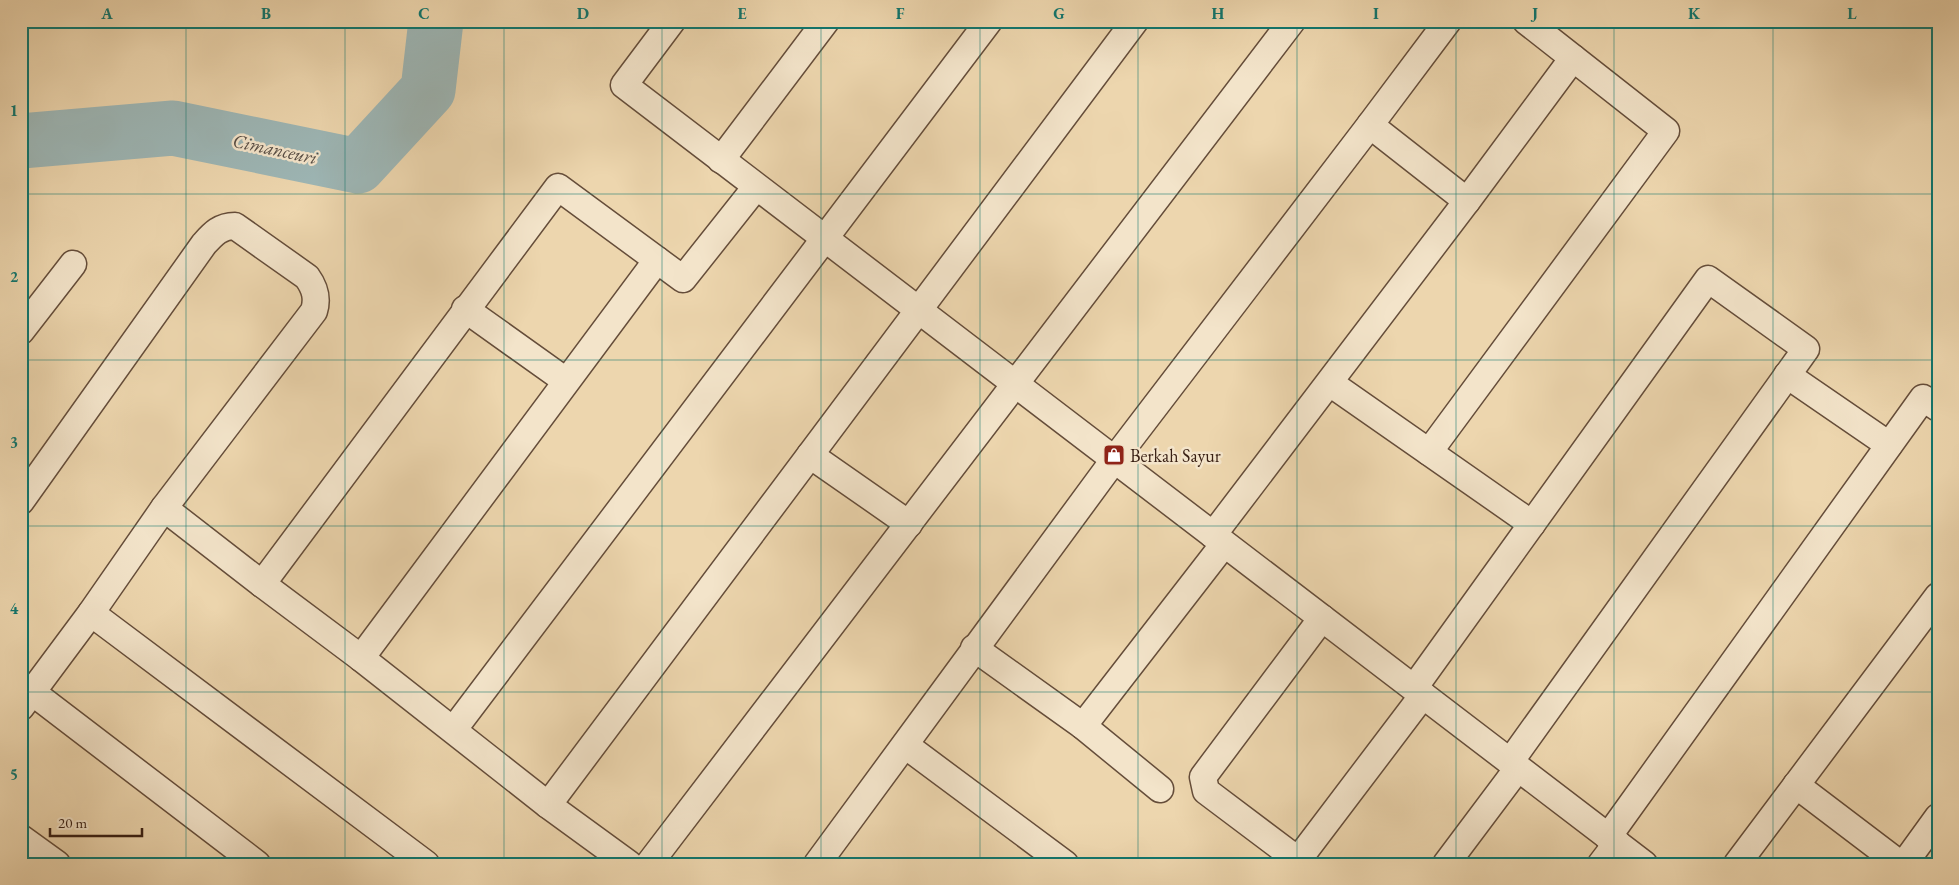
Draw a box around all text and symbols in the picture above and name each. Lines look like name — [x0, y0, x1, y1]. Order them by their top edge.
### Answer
text: A — [100, 3, 113, 24]
text: B — [261, 3, 271, 24]
text: C — [418, 3, 430, 24]
text: D — [577, 3, 589, 24]
text: E — [737, 3, 747, 24]
text: F — [896, 3, 905, 24]
text: G — [1053, 3, 1065, 24]
text: H — [1212, 3, 1225, 24]
text: I — [1373, 3, 1379, 24]
text: J — [1530, 3, 1538, 24]
text: K — [1688, 3, 1701, 24]
text: L — [1847, 3, 1857, 24]
text: 1 — [10, 100, 18, 121]
water label: Cimanceuri — [231, 128, 321, 170]
text: 2 — [10, 266, 19, 287]
text: 3 — [10, 432, 18, 453]
shop icon: Berkah Sayur — [1102, 443, 1126, 467]
place label: Berkah Sayur — [1130, 444, 1221, 467]
text: 4 — [10, 598, 19, 619]
text: 5 — [10, 764, 18, 785]
scale bar — [50, 805, 142, 837]
text: 20 m — [58, 813, 87, 832]

